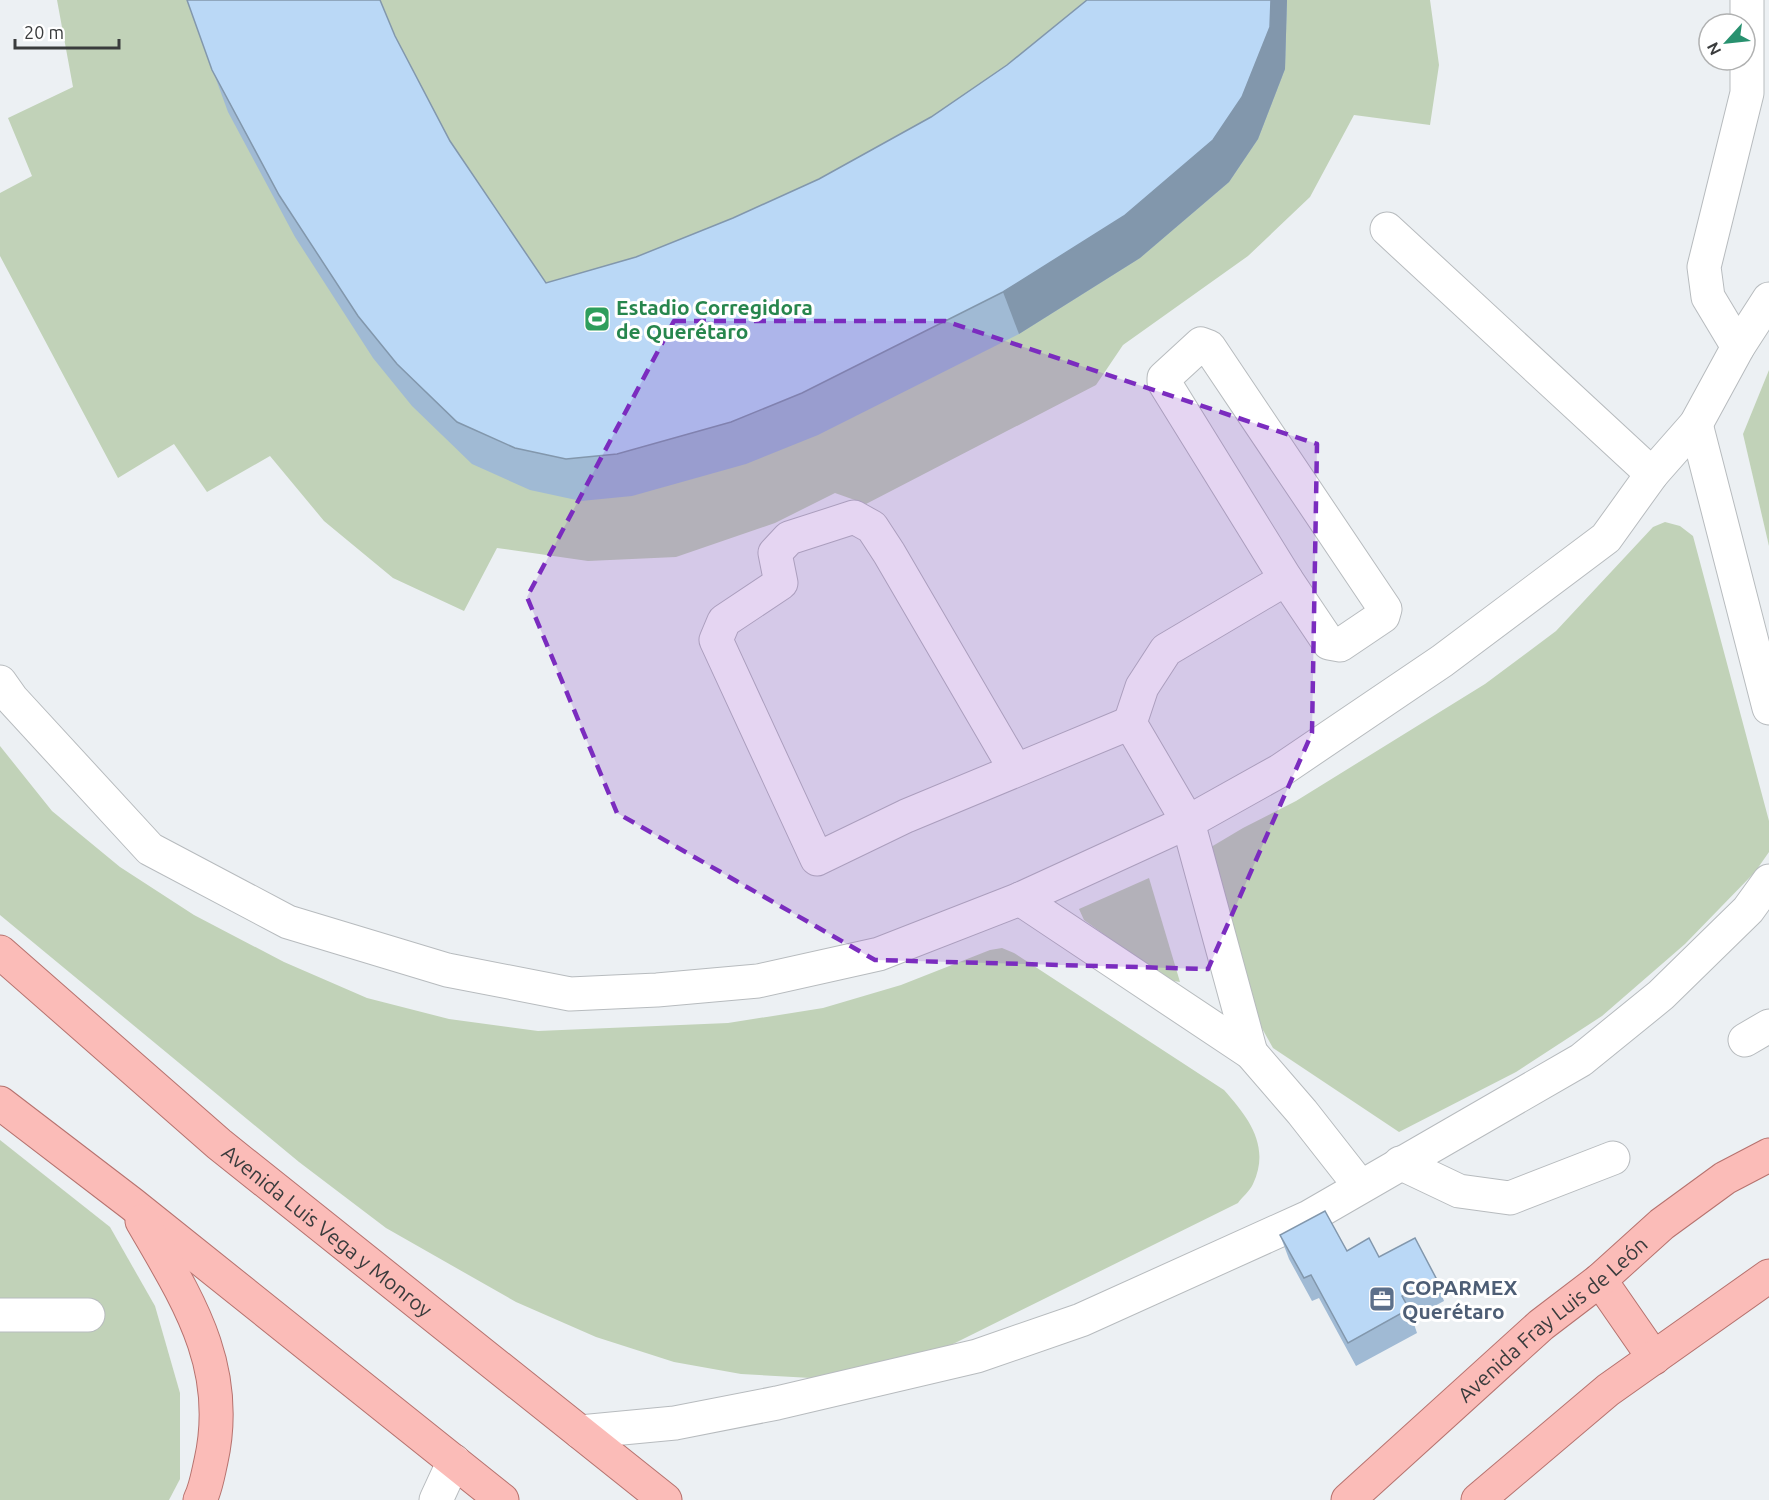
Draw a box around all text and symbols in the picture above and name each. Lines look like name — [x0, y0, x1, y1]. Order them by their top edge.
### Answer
scale bar — [15, 12, 118, 50]
north arrow — [1697, 12, 1757, 72]
text: 20 m — [24, 22, 64, 42]
text: N — [1703, 39, 1724, 58]
place label: Estadio Corregidora de Querétaro — [616, 295, 813, 343]
sports icon: Estadio Corregidora de Querétaro — [582, 304, 612, 334]
street label: Avenida Luis Vega y Monroy — [218, 1140, 437, 1322]
street label: Avenida Fray Luis de León — [1453, 1231, 1652, 1407]
place label: COPARMEX Querétaro — [1402, 1275, 1518, 1323]
office icon: COPARMEX Querétaro — [1367, 1284, 1397, 1314]

